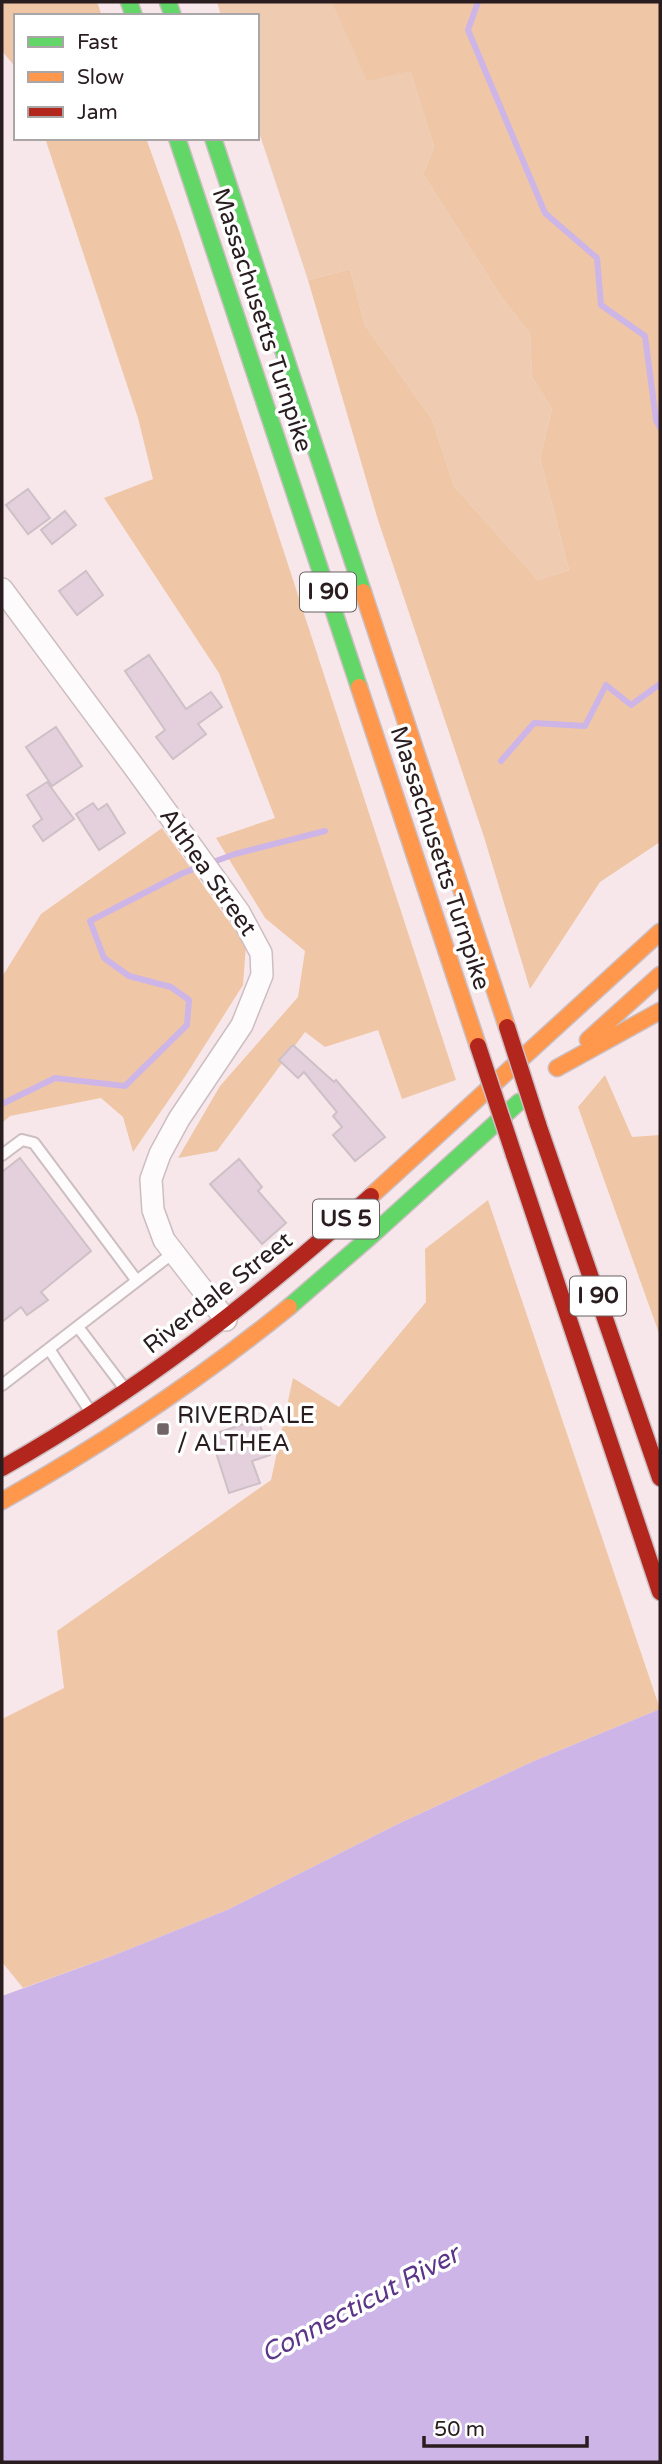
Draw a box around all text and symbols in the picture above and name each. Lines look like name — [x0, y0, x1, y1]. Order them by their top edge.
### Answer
legend — [14, 14, 259, 140]
text: Fast — [77, 30, 118, 55]
text: Slow — [77, 65, 125, 90]
text: Jam — [77, 100, 118, 125]
street label: Massachusetts Turnpike — [206, 185, 318, 455]
road number: I 90 — [300, 572, 356, 612]
street label: Massachusetts Turnpike — [384, 723, 496, 993]
street label: Althea Street — [153, 802, 263, 942]
road number: US 5 — [313, 1200, 379, 1238]
street label: Riverdale Street — [138, 1226, 298, 1360]
road number: I 90 — [570, 1276, 626, 1316]
place label: RIVERDALE / ALTHEA — [177, 1401, 315, 1458]
marker: RIVERDALE / ALTHEA — [155, 1421, 171, 1437]
water label: Connecticut River — [256, 2237, 467, 2369]
scale bar — [424, 2404, 587, 2448]
text: 50 m — [434, 2417, 485, 2442]

